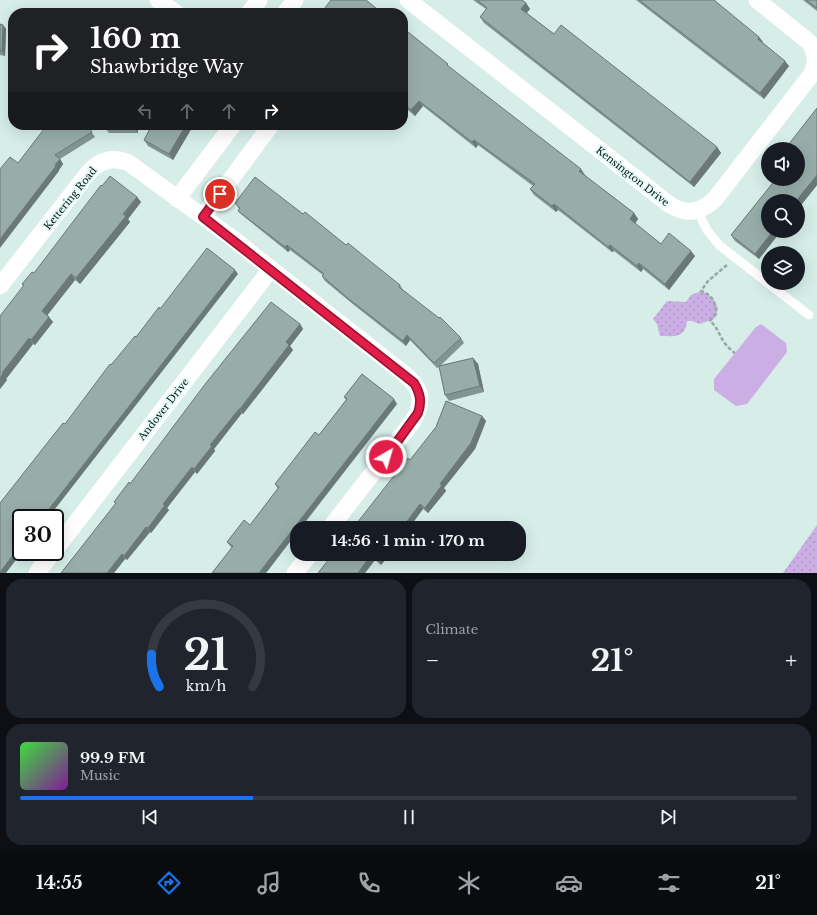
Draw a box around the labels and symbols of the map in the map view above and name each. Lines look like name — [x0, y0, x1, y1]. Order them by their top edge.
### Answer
street label: Kensington Drive — [593, 144, 672, 209]
street label: Kettering Road — [41, 164, 100, 232]
pin — [203, 177, 237, 211]
street label: Andover Drive — [134, 375, 192, 444]
position arrow — [365, 436, 407, 478]
speed limit sign: 30 — [12, 509, 64, 561]

